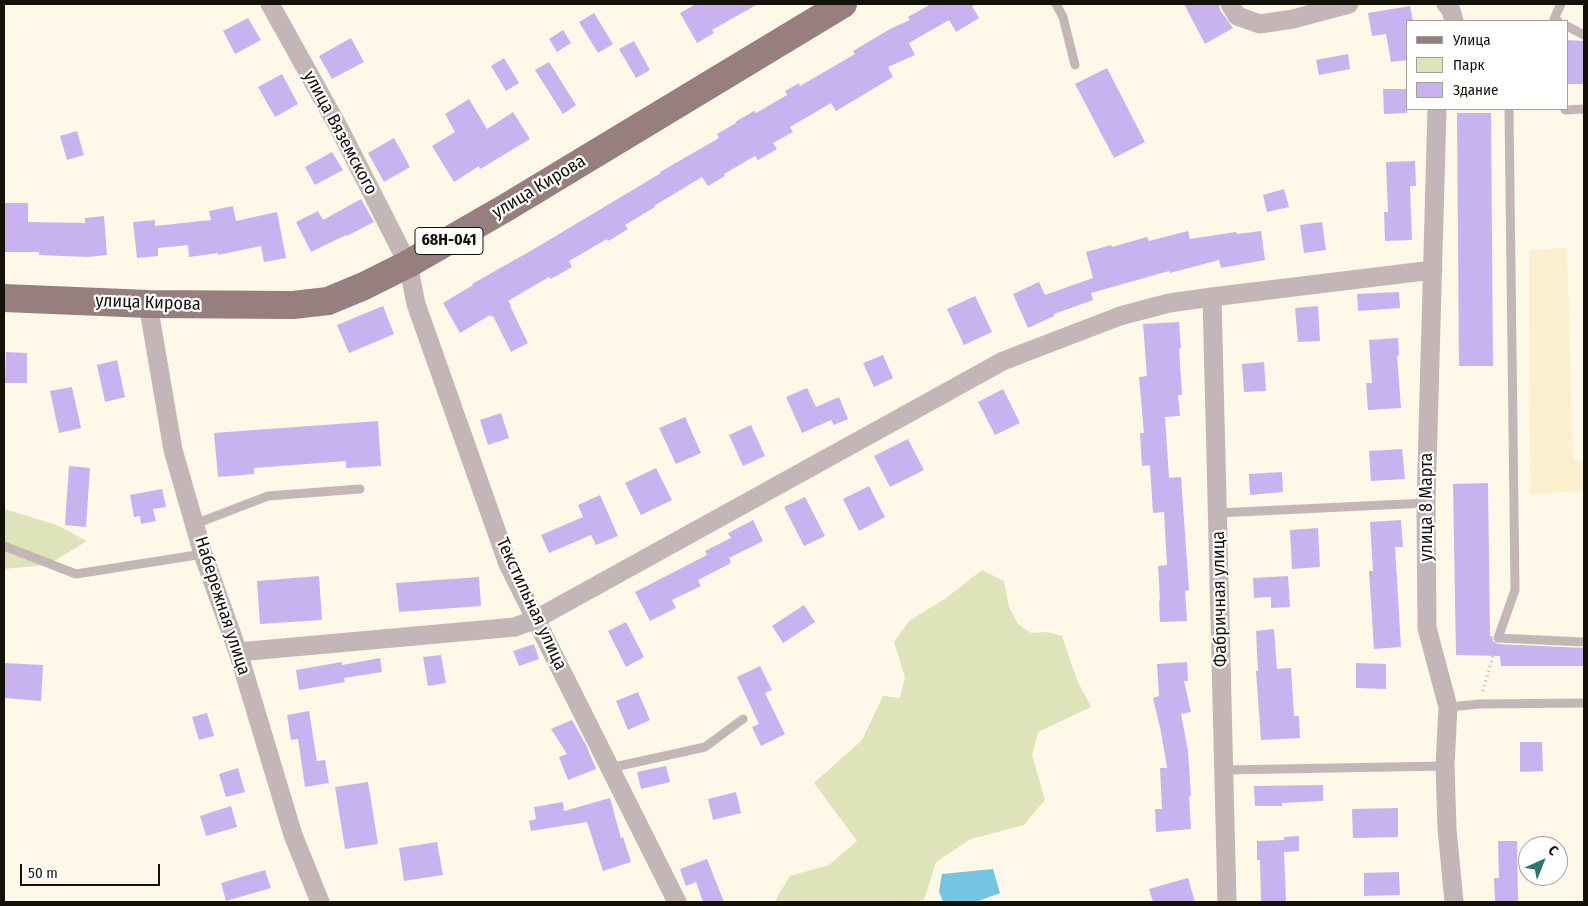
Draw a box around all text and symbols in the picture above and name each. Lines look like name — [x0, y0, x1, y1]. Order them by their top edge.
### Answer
legend — [1406, 20, 1568, 110]
text: Улица — [1453, 31, 1491, 49]
text: Парк — [1453, 56, 1484, 74]
street label: улица Вяземского — [298, 67, 382, 199]
text: Здание — [1453, 81, 1499, 99]
street label: улица Кирова — [488, 151, 590, 223]
road number: 68Н-041 — [415, 228, 483, 255]
street label: улица Кирова — [95, 290, 201, 316]
street label: улица 8 Марта — [1416, 453, 1438, 561]
street label: Фабричная улица — [1208, 531, 1232, 667]
street label: Набережная улица — [189, 534, 255, 678]
street label: Текстильная улица — [491, 534, 571, 674]
north arrow — [1518, 836, 1568, 886]
text: С — [1545, 842, 1562, 859]
scale bar — [22, 854, 162, 886]
text: 50 m — [28, 864, 58, 882]

